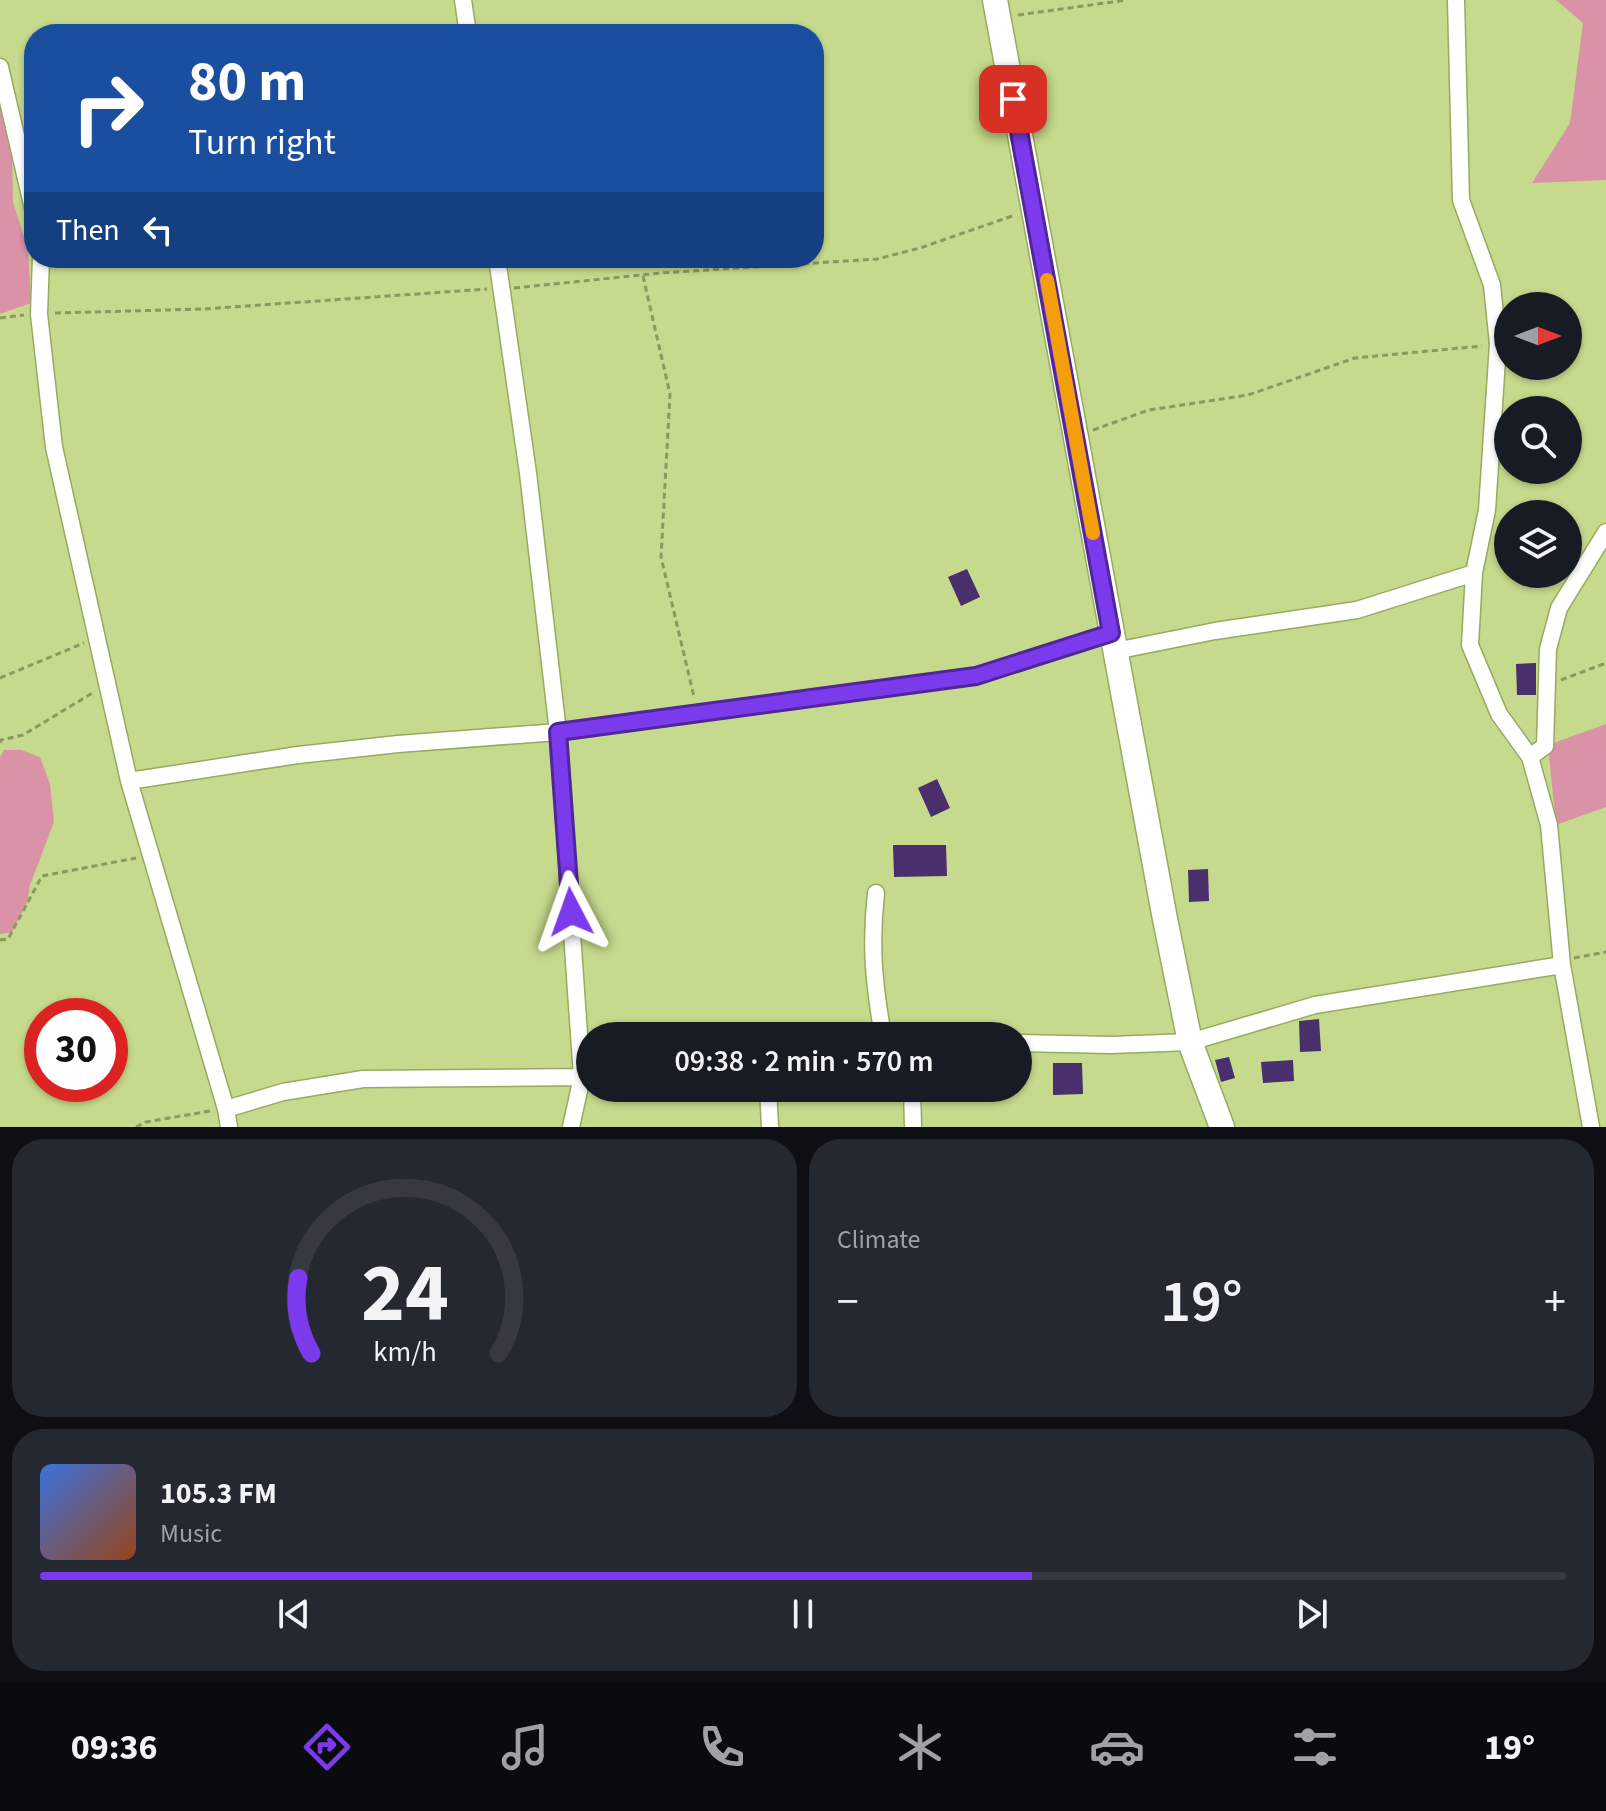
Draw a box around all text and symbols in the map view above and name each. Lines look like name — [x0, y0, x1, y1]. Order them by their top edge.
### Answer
text: 80 m — [188, 43, 306, 122]
icon: right — [56, 56, 160, 160]
pin — [979, 65, 1047, 133]
icon: arrive — [991, 77, 1035, 121]
text: Turn right — [188, 117, 336, 168]
icon: left — [136, 208, 180, 252]
text: Then — [56, 209, 120, 252]
north arrow — [1494, 292, 1582, 380]
map controls — [1494, 292, 1582, 588]
button: search — [1494, 396, 1582, 484]
button: layers — [1494, 500, 1582, 588]
position arrow — [529, 870, 613, 954]
speed limit sign: 30 — [24, 998, 128, 1102]
text: 09:38 · 2 min · 570 m — [674, 1040, 934, 1083]
text: Climate — [837, 1221, 921, 1258]
text: 24 — [361, 1235, 448, 1353]
text: 19° — [1160, 1260, 1243, 1345]
text: − — [837, 1271, 859, 1334]
text: + — [1544, 1271, 1566, 1334]
text: km/h — [373, 1332, 436, 1372]
text: 105.3 FM — [160, 1472, 277, 1515]
text: Music — [160, 1515, 222, 1552]
icon: previous — [272, 1592, 316, 1636]
icon: pause — [781, 1592, 825, 1636]
icon: next — [1290, 1592, 1334, 1636]
icon: directions — [299, 1719, 355, 1775]
icon: music — [497, 1719, 553, 1775]
icon: phone — [694, 1719, 750, 1775]
icon: climate — [892, 1719, 948, 1775]
icon: car — [1089, 1719, 1145, 1775]
icon: filters — [1287, 1719, 1343, 1775]
text: 09:36 — [71, 1722, 158, 1773]
text: 19° — [1484, 1722, 1535, 1773]

